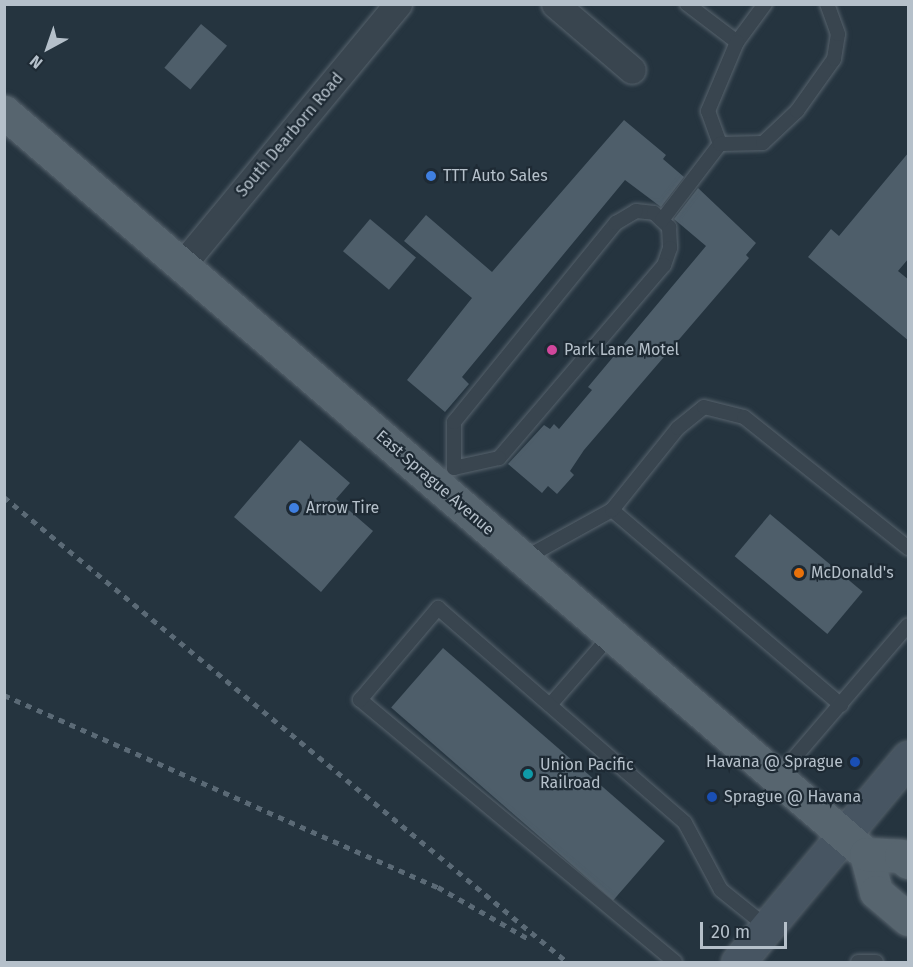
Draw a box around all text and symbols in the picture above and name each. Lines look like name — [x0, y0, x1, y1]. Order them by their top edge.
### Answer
north arrow — [18, 18, 78, 78]
text: N — [26, 51, 46, 73]
street label: South Dearborn Road — [232, 69, 348, 201]
place label: TTT Auto Sales — [443, 166, 548, 186]
marker: TTT Auto Sales — [424, 169, 438, 183]
place label: Park Lane Motel — [564, 340, 679, 360]
marker: Park Lane Motel — [545, 343, 559, 357]
street label: East Sprague Avenue — [372, 426, 498, 540]
place label: Arrow Tire — [306, 498, 379, 518]
marker: Arrow Tire — [287, 501, 301, 515]
place label: McDonald's — [811, 563, 894, 583]
marker: McDonald's — [792, 566, 806, 580]
place label: Havana @ Sprague — [706, 752, 843, 772]
place label: Union Pacific Railroad — [540, 755, 634, 793]
marker: Havana @ Sprague — [848, 755, 862, 769]
marker: Union Pacific Railroad — [521, 767, 535, 781]
place label: Sprague @ Havana — [724, 787, 861, 807]
marker: Sprague @ Havana — [705, 790, 719, 804]
scale bar — [703, 910, 790, 948]
text: 20 m — [711, 921, 750, 943]

